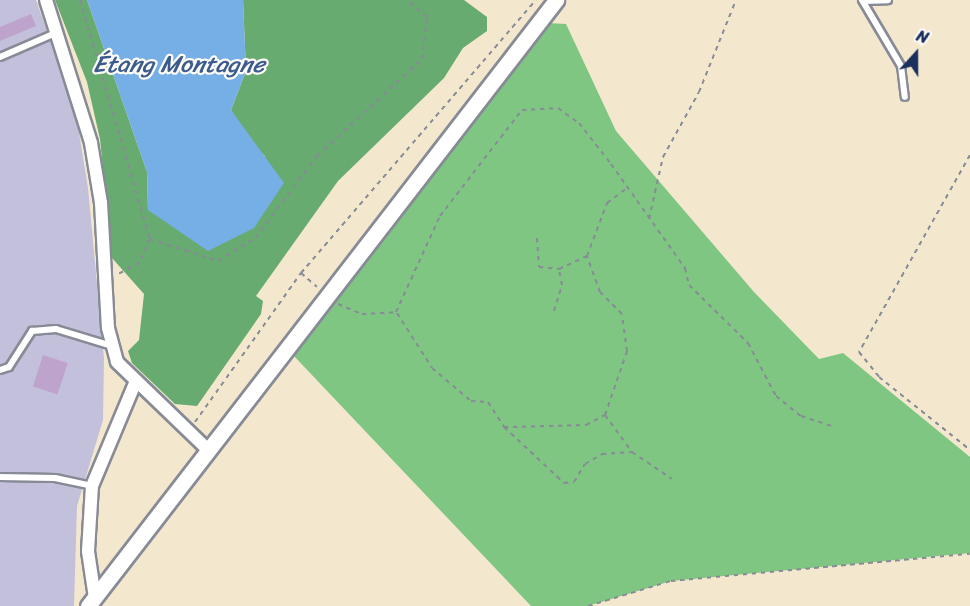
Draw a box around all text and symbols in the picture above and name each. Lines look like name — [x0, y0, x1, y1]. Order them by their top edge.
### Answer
text: N — [912, 21, 933, 52]
north arrow — [886, 24, 946, 84]
water label: Étang Montagne — [93, 51, 265, 79]

